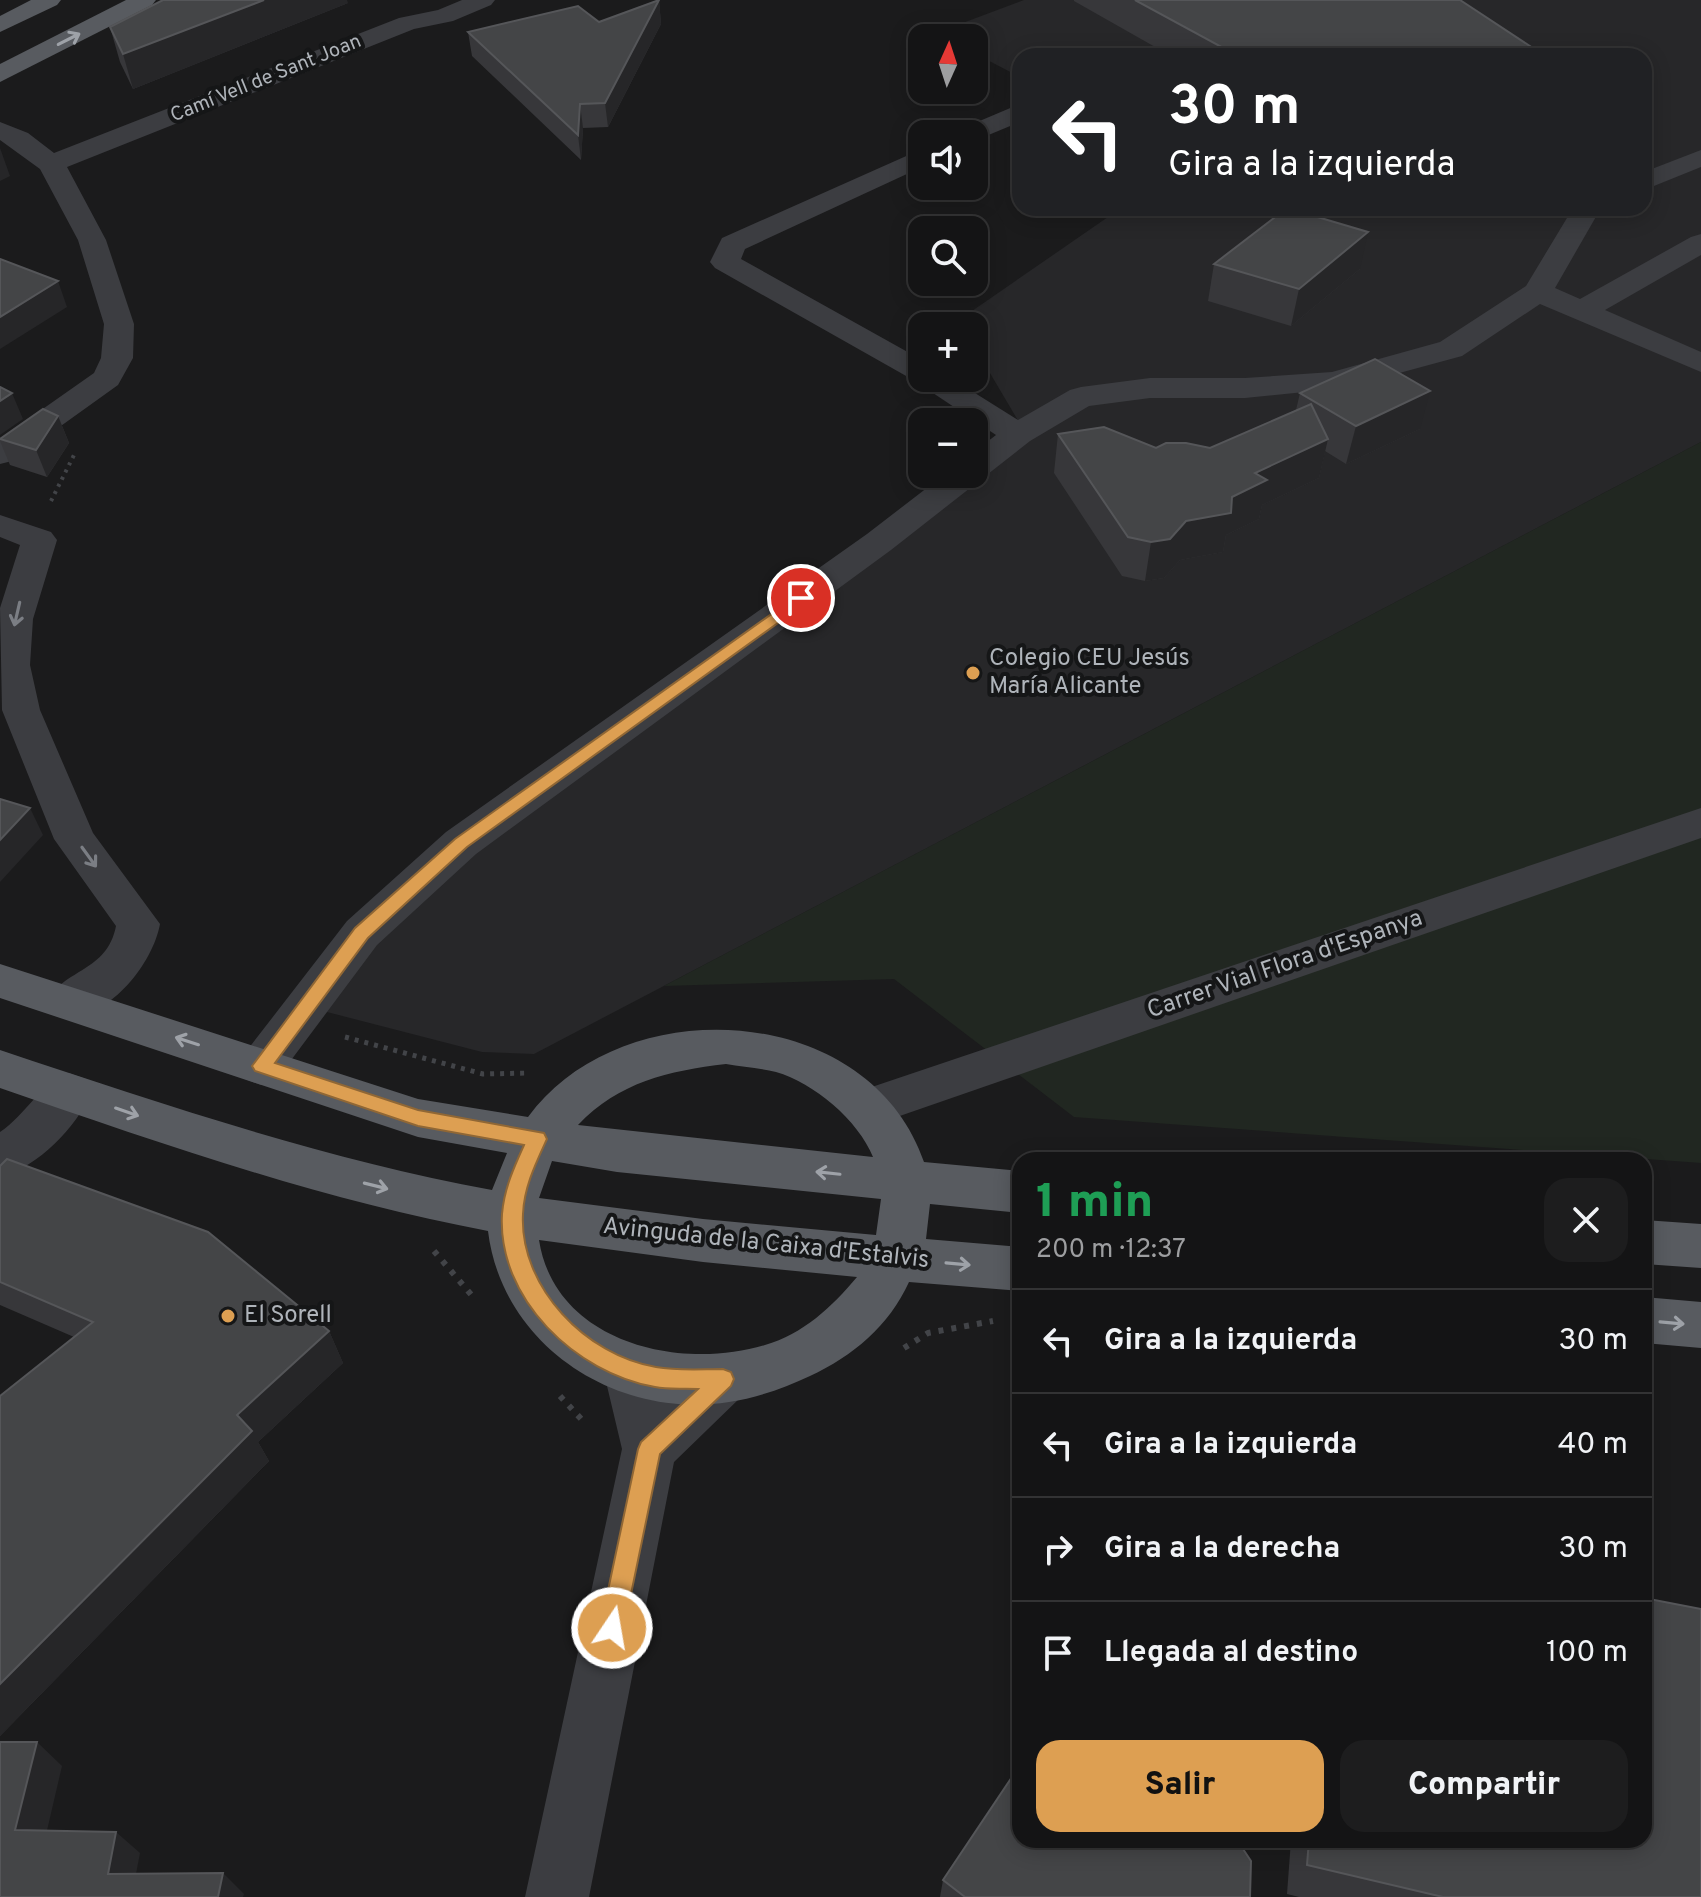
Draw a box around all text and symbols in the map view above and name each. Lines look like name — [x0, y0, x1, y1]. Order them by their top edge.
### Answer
north arrow — [908, 24, 988, 104]
map controls — [908, 24, 988, 488]
street label: Camí Vell de Sant Joan — [167, 29, 365, 129]
one-way arrow — [57, 30, 81, 46]
text: 30 m — [1168, 74, 1301, 144]
icon: left — [1036, 80, 1140, 184]
button: sound — [908, 120, 988, 200]
text: Gira a la izquierda — [1168, 143, 1455, 189]
button: search — [908, 216, 988, 296]
button: + — [908, 312, 988, 392]
button: − — [908, 408, 988, 488]
pin — [767, 564, 835, 632]
icon: arrive — [779, 576, 823, 620]
one-way arrow — [9, 601, 24, 627]
place label: Colegio CEU Jesús María Alicante — [989, 644, 1190, 702]
marker: Colegio CEU Jesús María Alicante — [964, 664, 982, 682]
one-way arrow — [80, 846, 97, 867]
street label: Carrer Vial Flora d'Espanya — [1143, 904, 1427, 1026]
one-way arrow — [175, 1033, 200, 1048]
one-way arrow — [114, 1106, 139, 1121]
one-way arrow — [815, 1166, 841, 1181]
text: 1 min — [1036, 1174, 1153, 1234]
button: close — [1544, 1178, 1628, 1262]
one-way arrow — [363, 1179, 389, 1194]
street label: Avinguda de la Caixa d'Estalvis — [601, 1212, 931, 1276]
text: 200 m · 12:37 — [1036, 1234, 1186, 1267]
one-way arrow — [944, 1257, 971, 1272]
place label: El Sorell — [244, 1301, 332, 1331]
marker: El Sorell — [219, 1307, 237, 1325]
one-way arrow — [1659, 1315, 1685, 1330]
icon: left — [1036, 1319, 1080, 1363]
text: Gira a la izquierda — [1104, 1323, 1357, 1360]
text: 30 m — [1559, 1323, 1628, 1360]
icon: left — [1036, 1423, 1080, 1467]
text: Gira a la izquierda — [1104, 1427, 1357, 1464]
text: 40 m — [1558, 1427, 1628, 1464]
icon: right — [1036, 1527, 1080, 1571]
text: Gira a la derecha — [1104, 1531, 1340, 1568]
text: 30 m — [1559, 1531, 1628, 1568]
position arrow — [570, 1586, 654, 1670]
icon: arrive — [1036, 1631, 1080, 1675]
text: Llegada al destino — [1104, 1635, 1358, 1672]
text: 100 m — [1546, 1635, 1628, 1672]
button: Salir — [1036, 1740, 1324, 1832]
button: Compartir — [1340, 1740, 1628, 1832]

